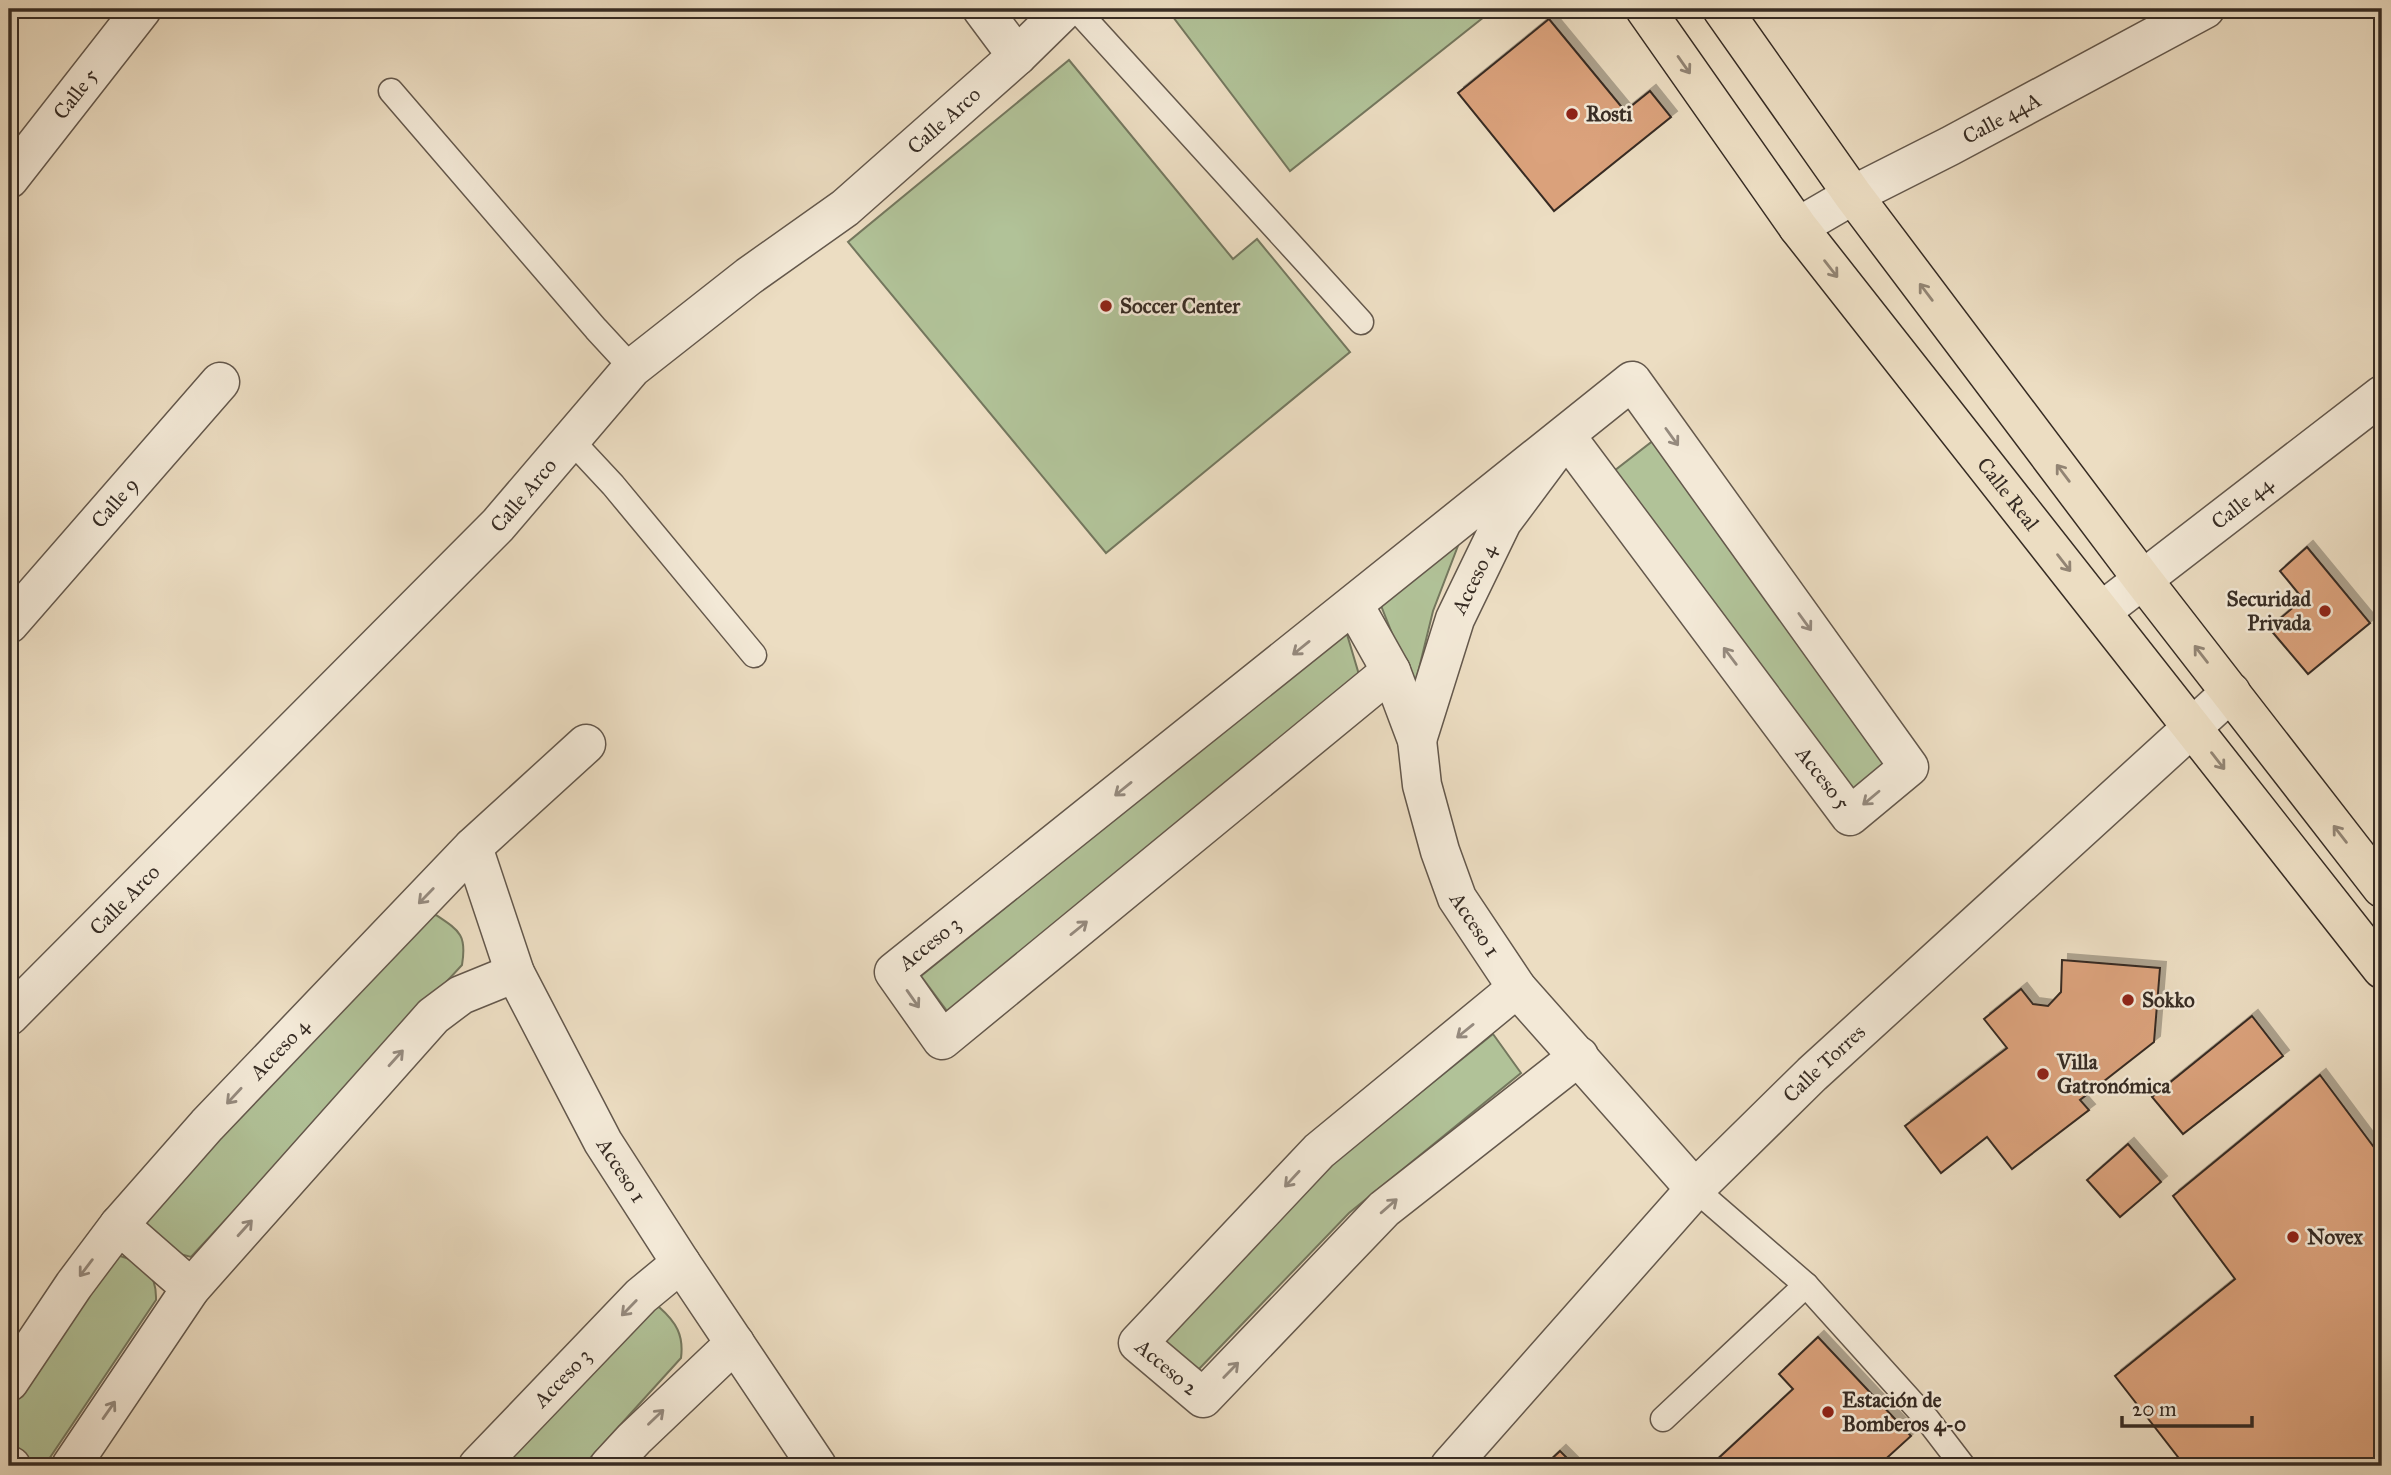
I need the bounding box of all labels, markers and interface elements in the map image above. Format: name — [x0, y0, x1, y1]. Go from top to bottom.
one-way arrow — [1677, 55, 1691, 74]
street label: Calle 5 — [48, 63, 104, 125]
street label: Calle Arco — [902, 81, 986, 160]
street label: Calle 44A — [1958, 87, 2045, 150]
place label: Rosti — [1586, 101, 1632, 127]
marker: Rosti — [1564, 106, 1580, 122]
one-way arrow — [1823, 259, 1838, 278]
one-way arrow — [1918, 283, 1933, 301]
place label: Soccer Center — [1120, 293, 1241, 319]
marker: Soccer Center — [1098, 298, 1114, 314]
one-way arrow — [1665, 427, 1679, 446]
street label: Calle Real — [1971, 452, 2045, 536]
street label: Calle Arco — [484, 453, 562, 538]
one-way arrow — [2055, 465, 2070, 483]
street label: Calle 44 — [2206, 470, 2279, 535]
street label: Calle 9 — [86, 472, 144, 533]
street label: Acceso 4 — [1445, 538, 1503, 619]
one-way arrow — [2056, 553, 2071, 571]
place label: Securidad Privada — [2227, 586, 2312, 636]
marker: Securidad Privada — [2317, 603, 2333, 619]
one-way arrow — [1798, 612, 1812, 631]
one-way arrow — [1292, 640, 1311, 655]
one-way arrow — [2194, 645, 2209, 664]
one-way arrow — [1723, 647, 1738, 665]
street label: Acceso 5 — [1790, 740, 1856, 815]
one-way arrow — [2211, 752, 2226, 770]
one-way arrow — [1115, 782, 1133, 797]
one-way arrow — [1863, 790, 1881, 806]
one-way arrow — [2333, 825, 2348, 843]
street label: Calle Arco — [84, 859, 166, 941]
one-way arrow — [417, 887, 434, 904]
street label: Acceso 1 — [1443, 887, 1505, 962]
street label: Acceso 3 — [893, 911, 966, 977]
one-way arrow — [1069, 920, 1087, 935]
place label: Sokko — [2142, 987, 2195, 1013]
one-way arrow — [906, 989, 920, 1008]
marker: Sokko — [2120, 992, 2136, 1008]
street label: Acceso 4 — [244, 1012, 316, 1086]
street label: Calle Torres — [1778, 1019, 1871, 1108]
one-way arrow — [1456, 1023, 1474, 1039]
one-way arrow — [388, 1049, 404, 1067]
place label: Villa Gatronómica — [2056, 1049, 2171, 1099]
marker: Villa Gatronómica — [2035, 1066, 2051, 1082]
one-way arrow — [226, 1087, 243, 1104]
street label: Acceso 1 — [590, 1132, 652, 1207]
one-way arrow — [1284, 1170, 1301, 1187]
one-way arrow — [1380, 1198, 1398, 1214]
one-way arrow — [237, 1219, 253, 1237]
place label: Novex — [2307, 1224, 2364, 1250]
marker: Novex — [2285, 1229, 2301, 1245]
one-way arrow — [79, 1259, 94, 1277]
one-way arrow — [621, 1299, 637, 1317]
street label: Acceso 2 — [1129, 1333, 1204, 1402]
street label: Acceso 3 — [527, 1343, 597, 1414]
one-way arrow — [1222, 1361, 1239, 1378]
scale bar — [2122, 1384, 2251, 1428]
place label: Estación de Bomberos 4-0 — [1842, 1387, 1966, 1437]
text: 20 m — [2132, 1396, 2177, 1422]
one-way arrow — [102, 1401, 116, 1420]
marker: Estación de Bomberos 4-0 — [1820, 1404, 1836, 1420]
one-way arrow — [647, 1409, 664, 1426]

